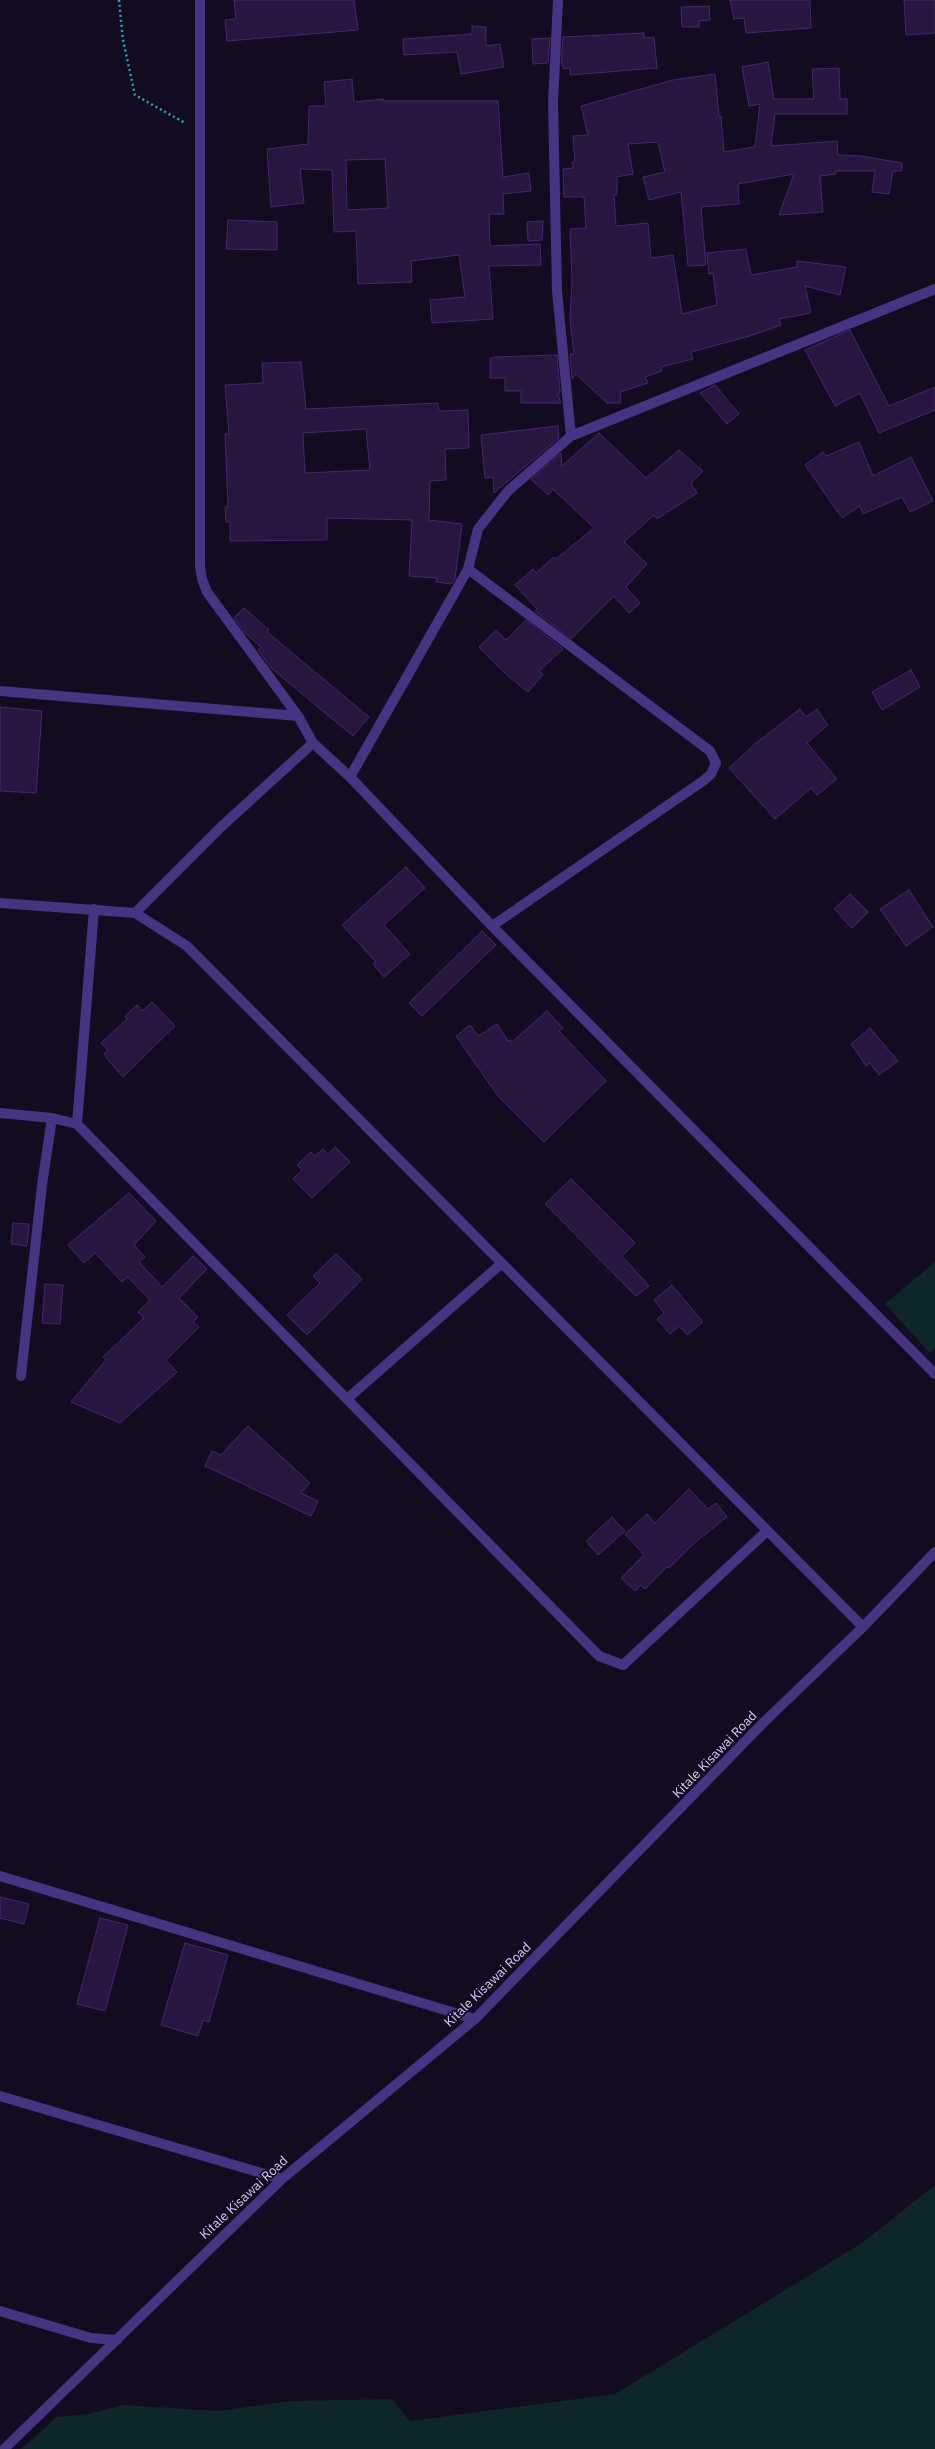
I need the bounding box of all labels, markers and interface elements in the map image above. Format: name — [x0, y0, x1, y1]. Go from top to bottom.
street label: Kitale Kisawai Road — [670, 1708, 760, 1802]
street label: Kitale Kisawai Road — [441, 1940, 535, 2030]
street label: Kitale Kisawai Road — [197, 2153, 291, 2243]

